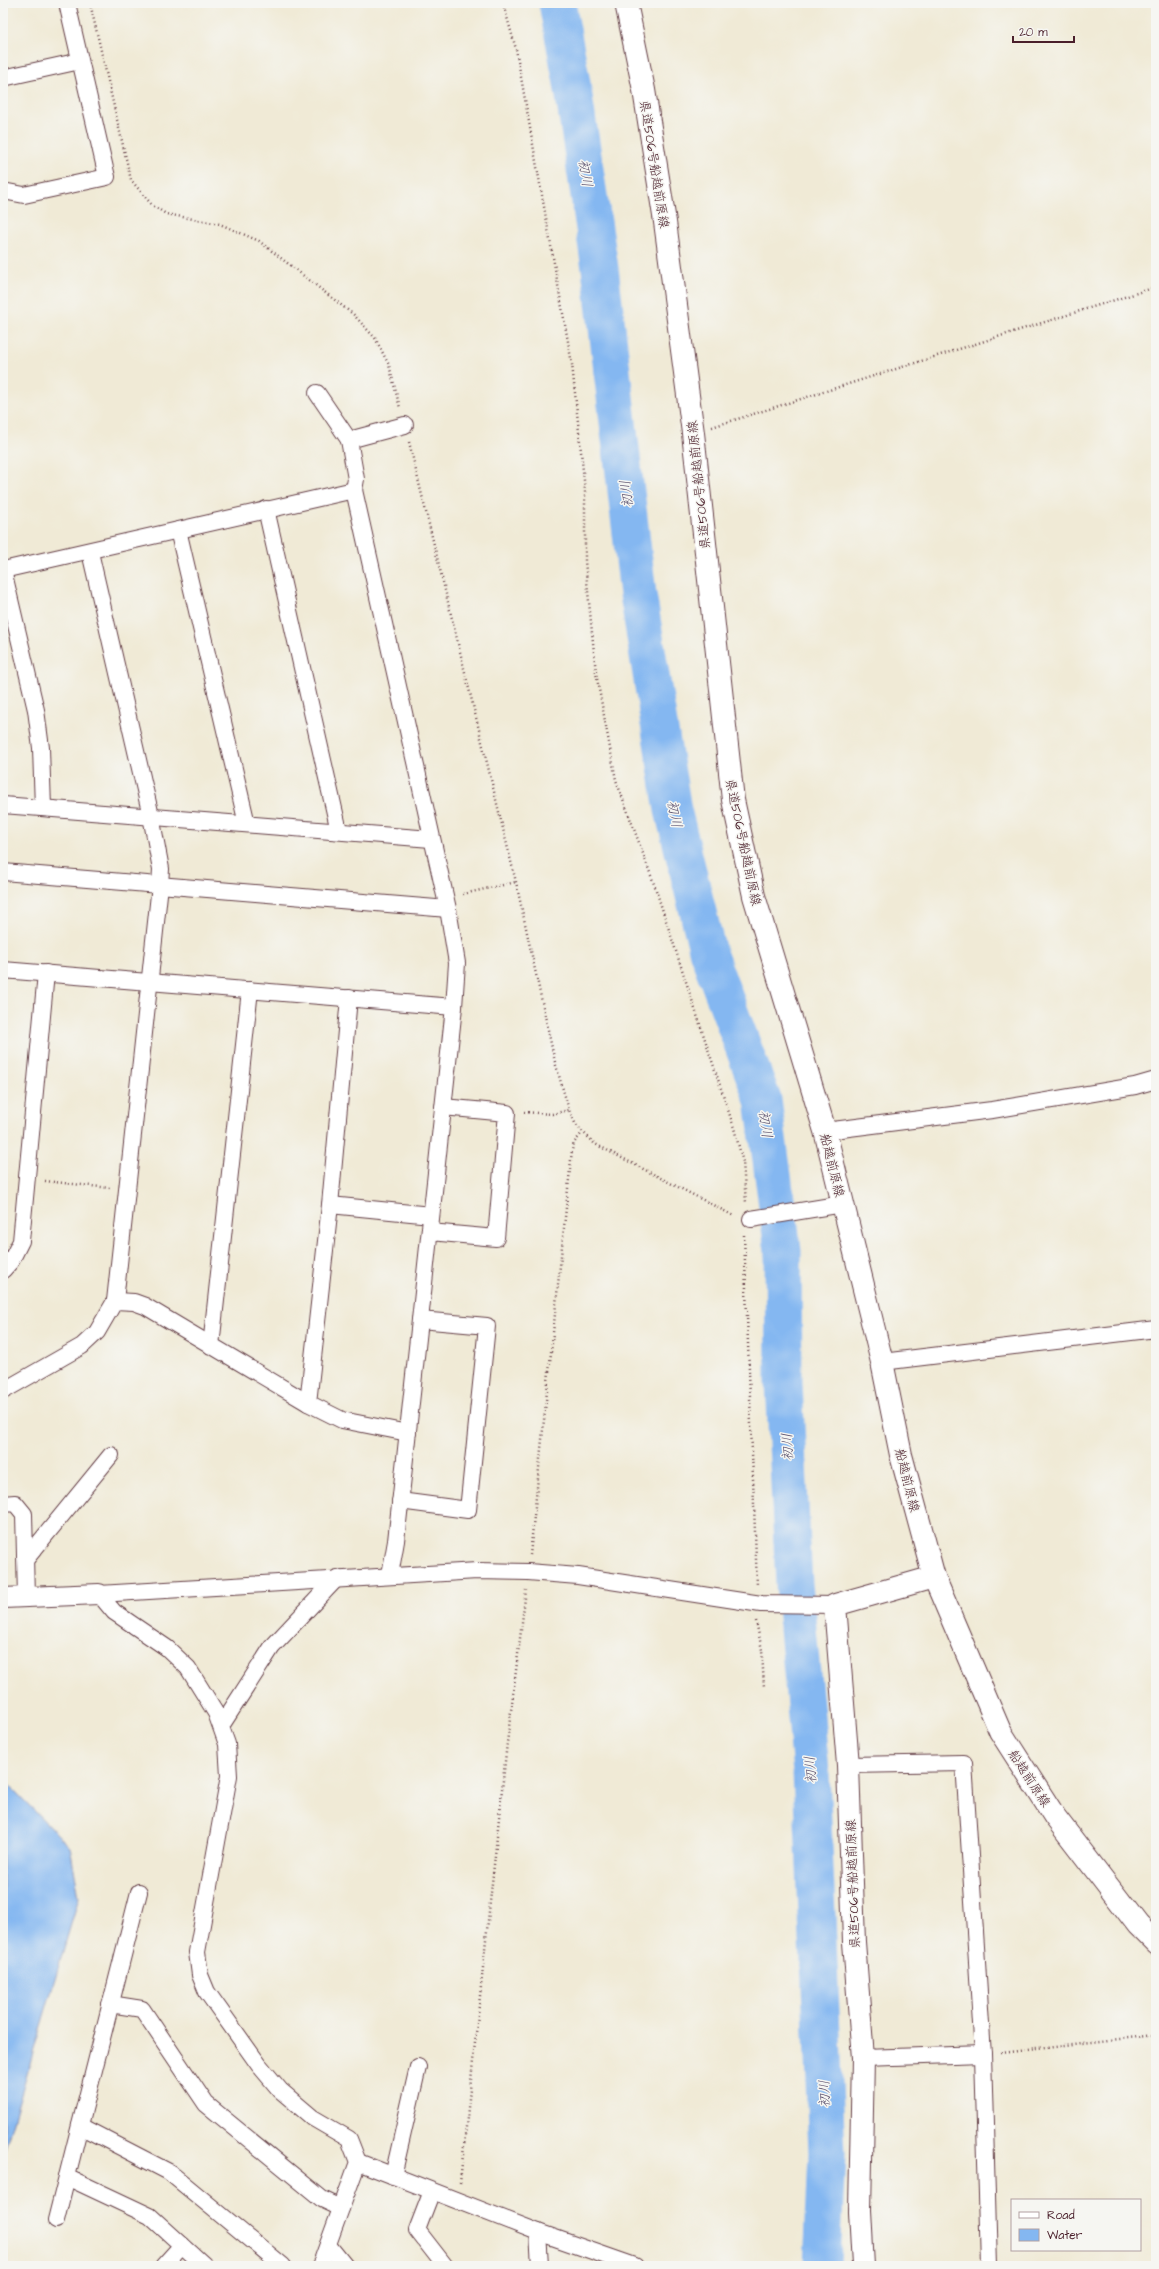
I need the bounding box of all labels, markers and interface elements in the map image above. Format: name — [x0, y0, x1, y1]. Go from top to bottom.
scale bar — [1013, 18, 1074, 44]
text: 20 m — [1019, 24, 1048, 41]
street label: 県道506号船越前原線 — [635, 99, 673, 231]
water label: 初川 — [573, 158, 597, 189]
street label: 県道506号船越前原線 — [683, 419, 715, 550]
water label: 初川 — [615, 479, 639, 509]
street label: 県道506号船越前原線 — [721, 777, 766, 908]
water label: 初川 — [661, 798, 687, 830]
water label: 初川 — [753, 1109, 777, 1139]
street label: 船越前原線 — [815, 1132, 849, 1200]
water label: 初川 — [777, 1432, 799, 1461]
street label: 船越前原線 — [890, 1447, 924, 1515]
street label: 船越前原線 — [1004, 1746, 1055, 1812]
water label: 初川 — [800, 1755, 822, 1785]
street label: 県道506号船越前原線 — [842, 1818, 864, 1949]
water label: 初川 — [815, 2080, 835, 2108]
legend — [1011, 2199, 1141, 2251]
text: Road — [1047, 2207, 1075, 2224]
text: Water — [1047, 2227, 1083, 2244]

